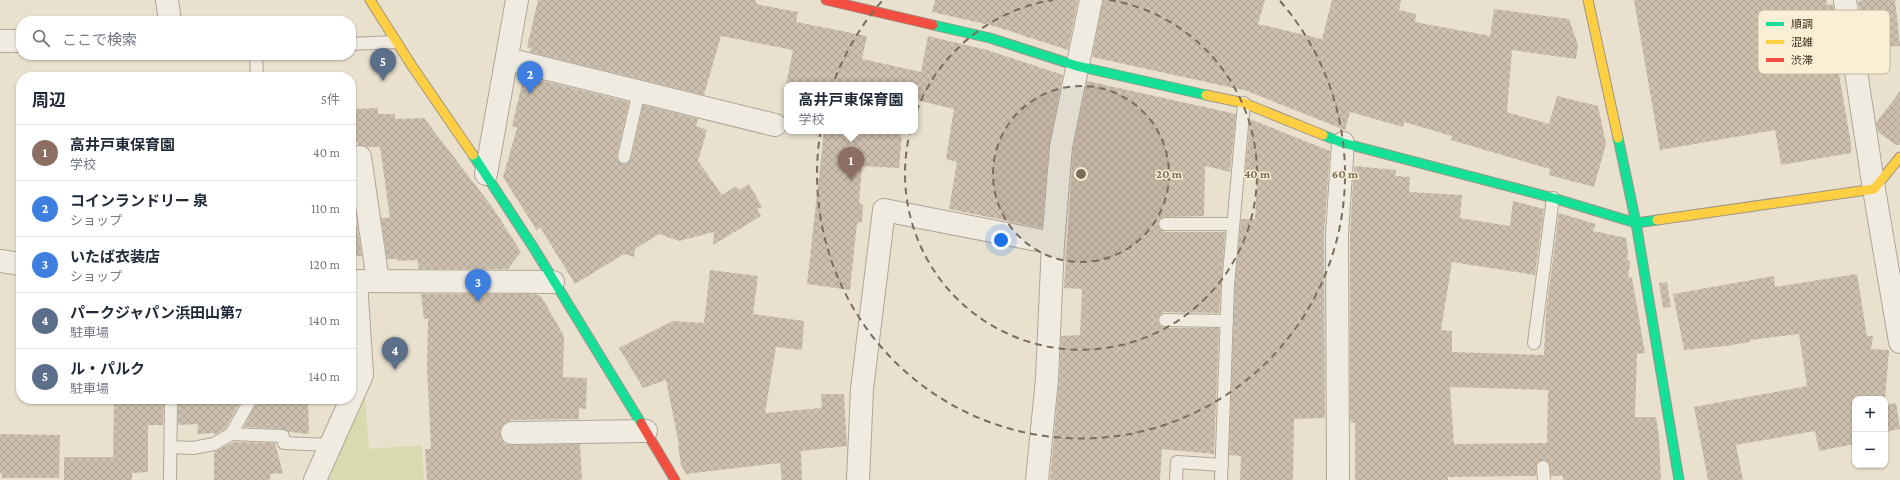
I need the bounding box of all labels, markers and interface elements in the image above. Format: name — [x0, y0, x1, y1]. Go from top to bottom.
legend — [1758, 10, 1890, 74]
search box — [16, 16, 356, 60]
text: 順調 — [1791, 18, 1813, 30]
icon: search — [30, 27, 52, 49]
text: ここで検索 — [62, 32, 137, 48]
text: 混雑 — [1791, 36, 1813, 48]
pin: 5 — [370, 48, 396, 81]
text: 渋滞 — [1791, 54, 1813, 66]
pin: 2 — [517, 61, 543, 94]
popup — [784, 82, 918, 134]
text: 周辺 — [32, 91, 66, 110]
text: 5件 — [321, 92, 340, 107]
text: 高井戸東保育園 — [798, 92, 904, 108]
text: 学校 — [798, 112, 825, 127]
text: 高井戸東保育園 — [70, 137, 175, 153]
text: 1 — [43, 145, 47, 160]
text: 40 m — [313, 145, 340, 160]
pin: 1 — [838, 147, 864, 180]
text: 学校 — [70, 157, 96, 172]
centre of rings — [1074, 167, 1088, 181]
text: 20 m — [1156, 167, 1183, 181]
text: 40 m — [1244, 167, 1271, 181]
text: 60 m — [1332, 167, 1359, 181]
text: コインランドリー 泉 — [70, 193, 208, 209]
text: 2 — [42, 201, 48, 216]
text: 110 m — [311, 201, 340, 216]
text: ショップ — [70, 213, 122, 228]
your location — [991, 230, 1011, 250]
text: いたば衣装店 — [70, 249, 160, 265]
text: 3 — [42, 257, 48, 272]
text: 120 m — [309, 257, 340, 272]
text: ショップ — [70, 269, 122, 284]
pin: 3 — [465, 269, 491, 302]
text: パークジャパン浜田山第7 — [70, 305, 242, 321]
text: 4 — [41, 313, 49, 328]
text: 140 m — [309, 313, 340, 328]
text: 駐車場 — [70, 325, 109, 340]
pin: 4 — [382, 337, 408, 370]
text: ル・パルク — [70, 361, 145, 377]
text: 5 — [42, 369, 48, 384]
text: 140 m — [309, 369, 340, 384]
text: 駐車場 — [70, 381, 109, 396]
map controls — [1852, 396, 1888, 468]
button: + — [1852, 396, 1888, 432]
button: − — [1852, 432, 1888, 468]

